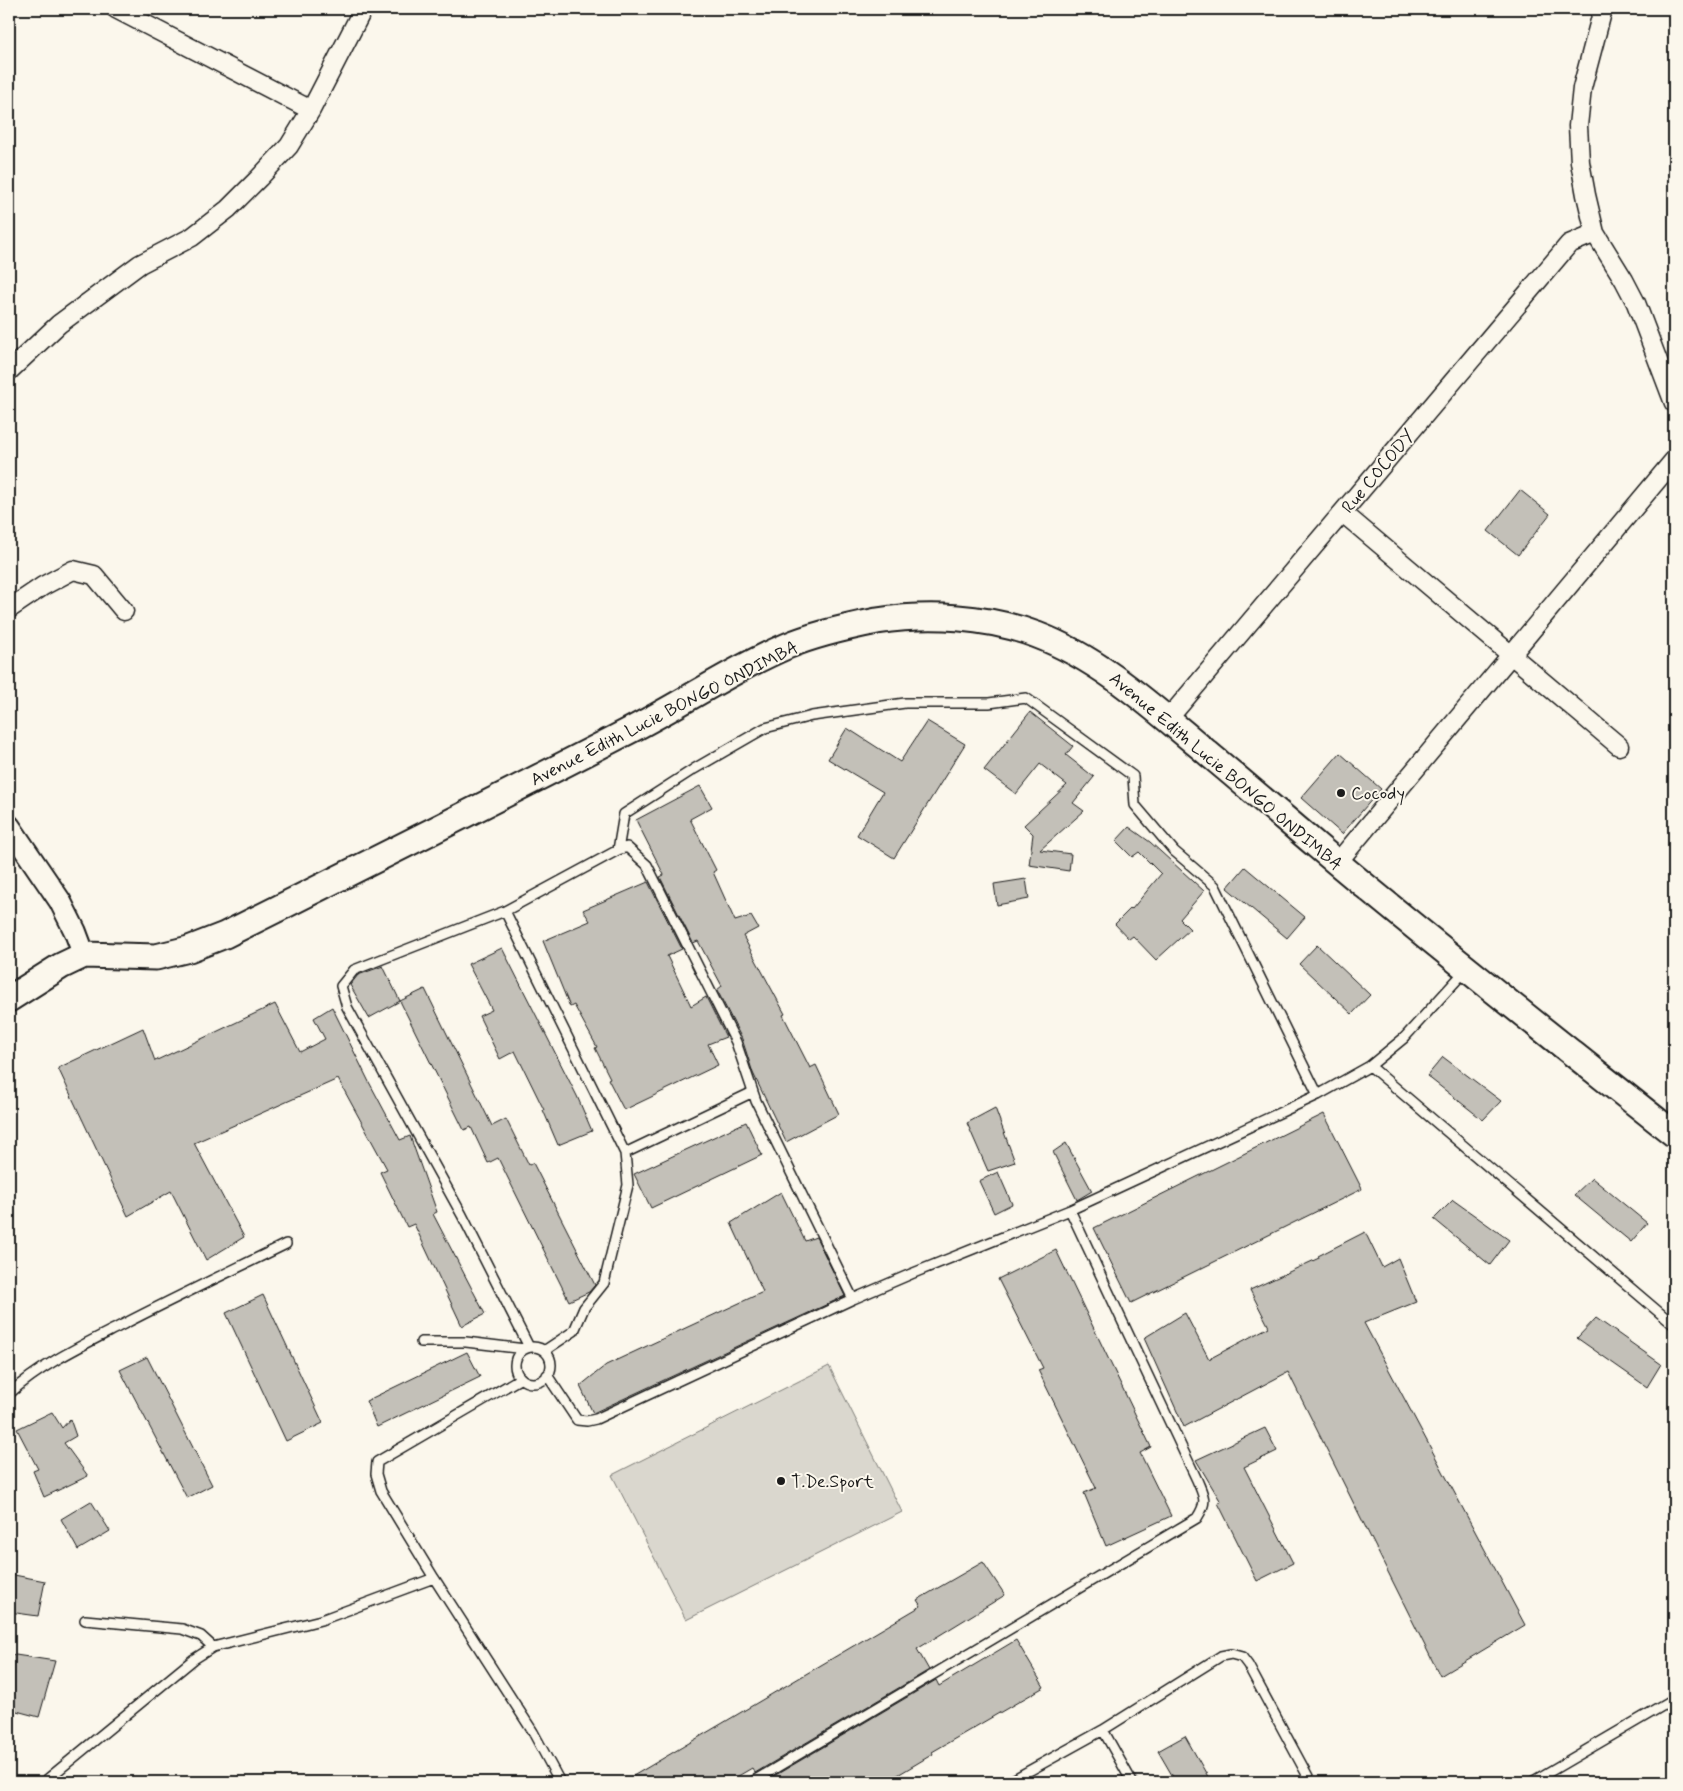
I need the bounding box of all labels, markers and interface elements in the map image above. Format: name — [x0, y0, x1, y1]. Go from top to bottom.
street label: Rue COCODY — [1337, 424, 1421, 519]
street label: Avenue Edith Lucie BONGO ONDIMBA — [526, 636, 802, 792]
street label: Avenue Edith Lucie BONGO ONDIMBA — [1104, 667, 1347, 877]
place label: Cocody — [1351, 782, 1405, 806]
marker: Cocody — [1335, 787, 1347, 799]
place label: T.De.Sport — [791, 1470, 874, 1494]
marker: T.De.Sport — [775, 1475, 787, 1487]

